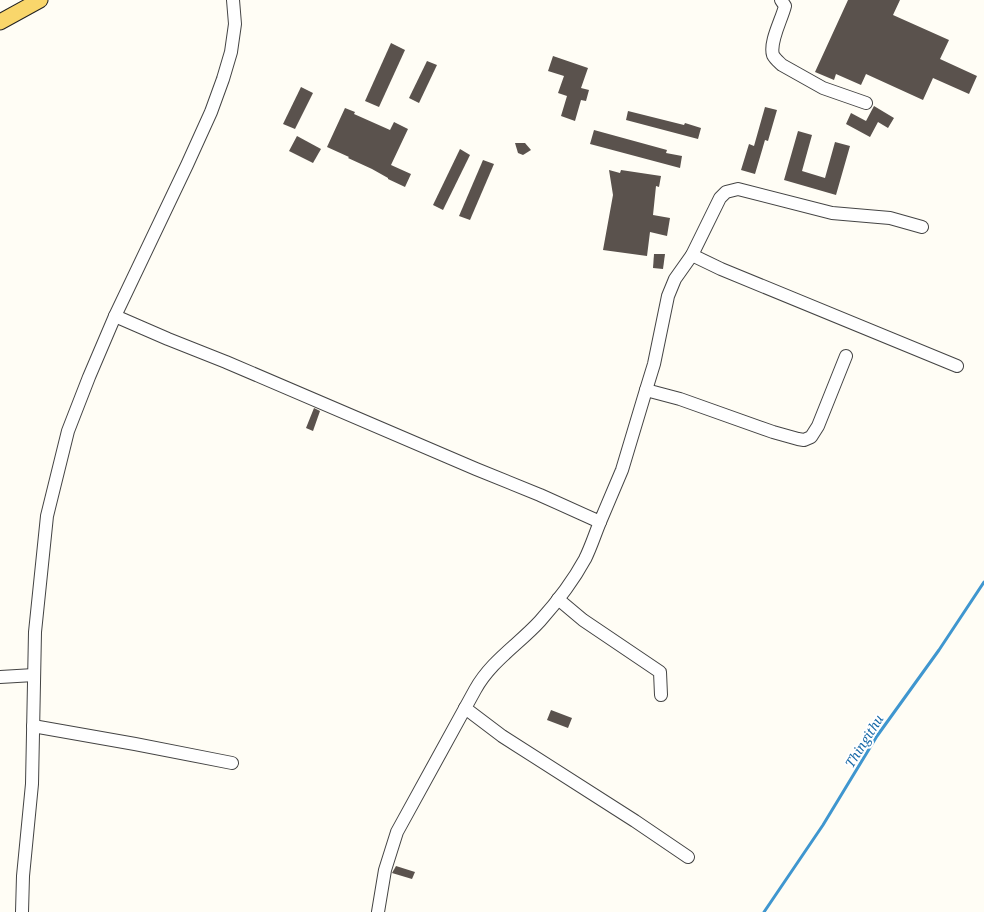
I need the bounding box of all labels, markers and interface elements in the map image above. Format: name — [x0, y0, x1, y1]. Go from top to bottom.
water label: Thingithu — [841, 711, 887, 771]

